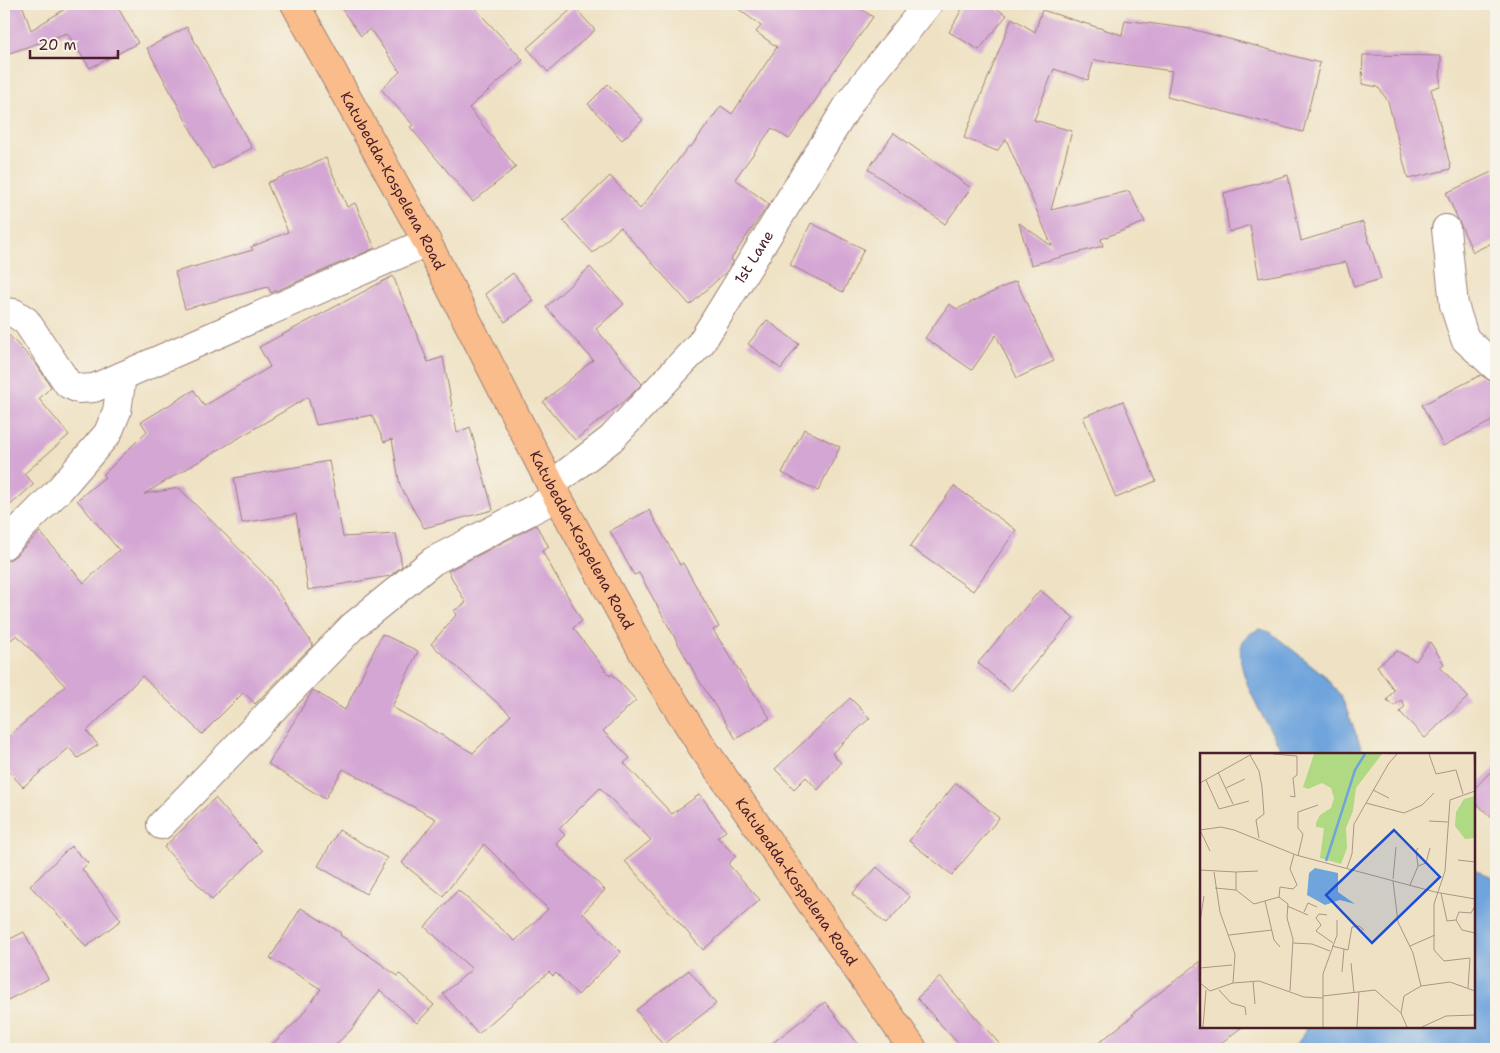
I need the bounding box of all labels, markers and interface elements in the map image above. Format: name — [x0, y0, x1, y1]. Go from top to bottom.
scale bar — [30, 28, 118, 60]
text: 20 m — [38, 35, 77, 55]
street label: Katubedda-Kospelena Road — [336, 88, 450, 274]
street label: 1st Lane — [730, 227, 778, 288]
street label: Katubedda-Kospelena Road — [525, 447, 639, 633]
inset map — [1200, 753, 1475, 1028]
street label: Katubedda-Kospelena Road — [731, 794, 862, 970]

